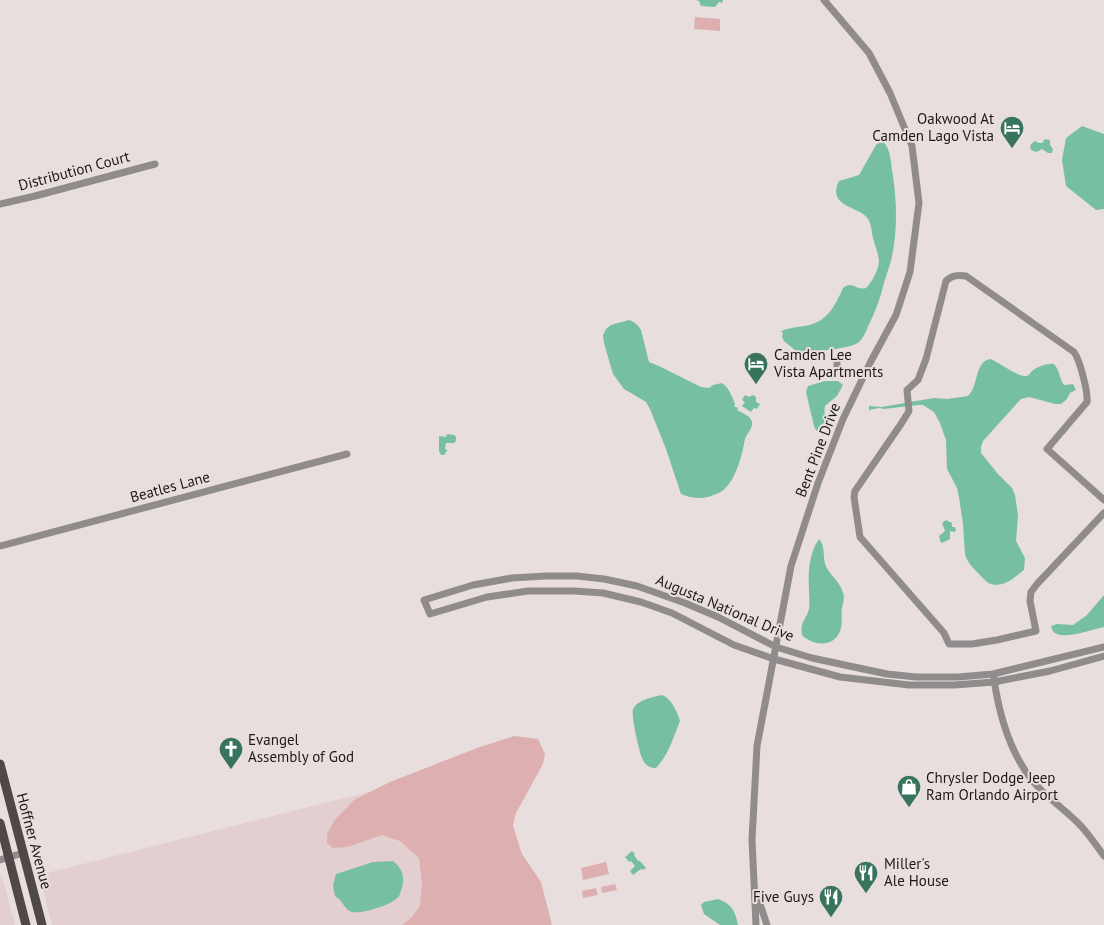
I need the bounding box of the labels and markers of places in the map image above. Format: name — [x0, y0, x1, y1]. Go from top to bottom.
place label: Oakwood At Camden Lago Vista — [872, 109, 994, 145]
hotel icon: Oakwood At Camden Lago Vista — [999, 115, 1025, 149]
place label: Camden Lee Vista Apartments — [773, 345, 883, 381]
hotel icon: Camden Lee Vista Apartments — [743, 351, 769, 385]
place label: Evangel Assembly of God — [248, 730, 354, 766]
church icon: Evangel Assembly of God — [218, 736, 244, 770]
place label: Chrysler Dodge Jeep Ram Orlando Airport — [926, 768, 1058, 804]
shop icon: Chrysler Dodge Jeep Ram Orlando Airport — [896, 774, 922, 808]
place label: Miller's Ale House — [884, 854, 949, 890]
restaurant icon: Miller's Ale House — [853, 860, 879, 894]
restaurant icon: Five Guys — [818, 884, 844, 918]
place label: Five Guys — [753, 887, 814, 906]

